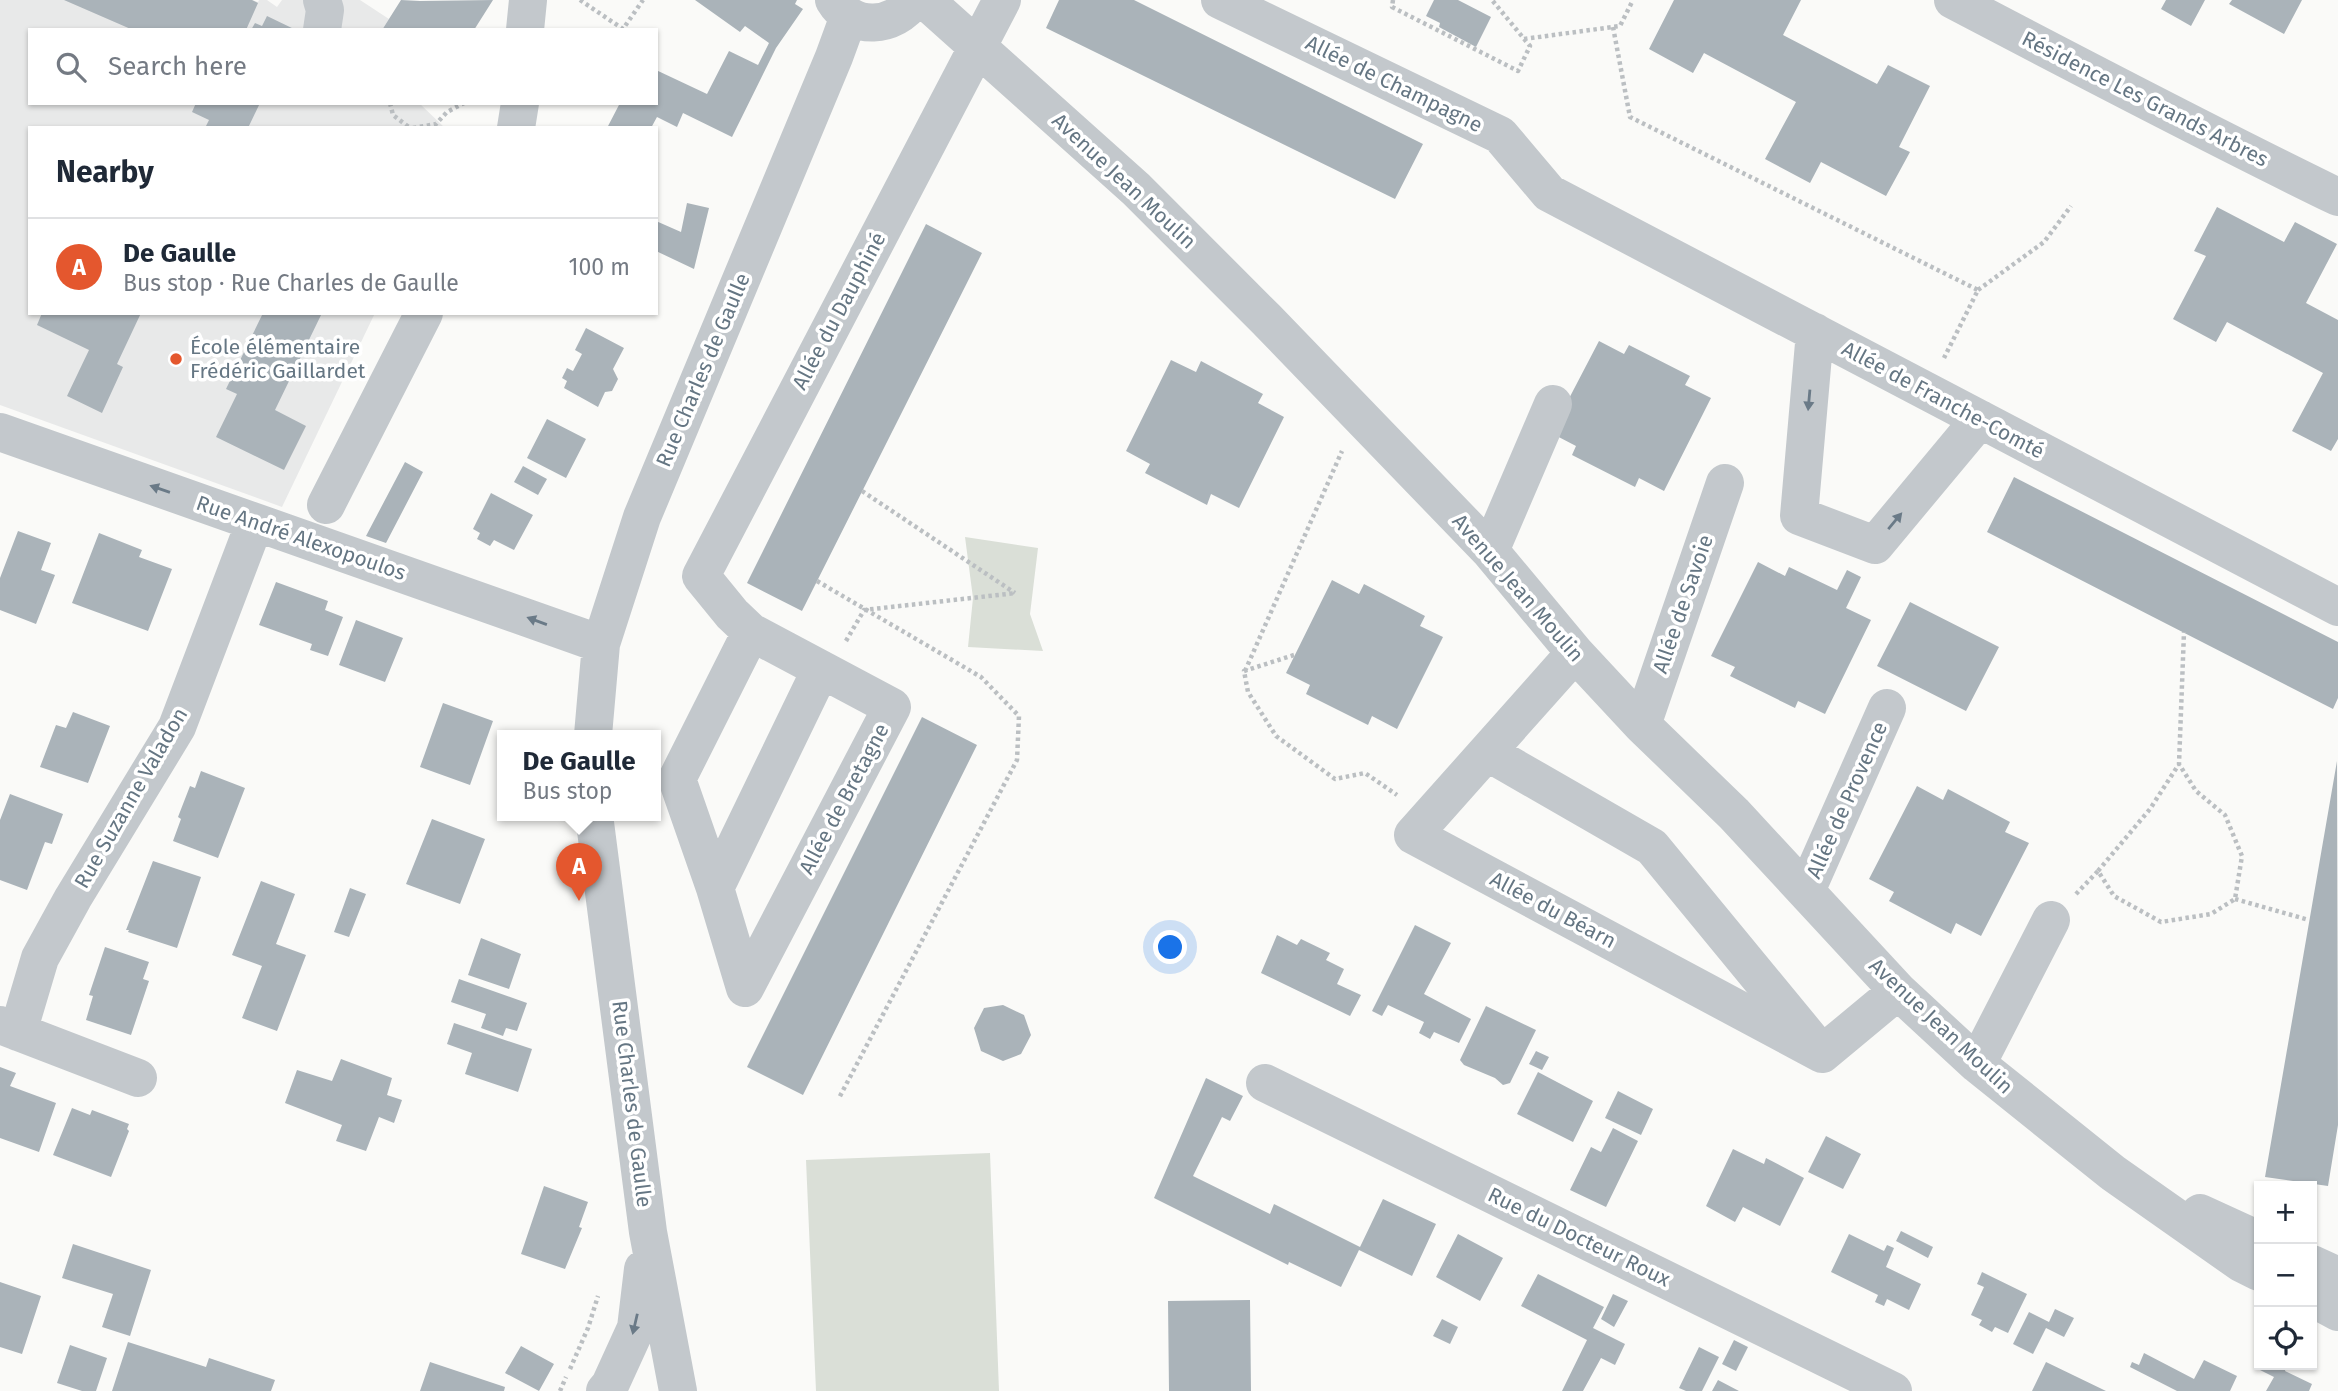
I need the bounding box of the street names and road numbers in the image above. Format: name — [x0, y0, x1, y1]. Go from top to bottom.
street label: Résidence Les Grands Arbres — [2018, 25, 2273, 173]
street label: Allée de Champagne — [1301, 30, 1487, 138]
street label: Avenue Jean Moulin — [1047, 108, 1201, 254]
street label: Allée du Dauphiné — [787, 228, 891, 394]
street label: Rue Charles de Gaulle — [650, 269, 756, 471]
street label: Allée de Franche-Comté — [1837, 336, 2049, 464]
street label: Rue André Alexopoulos — [193, 490, 409, 586]
street label: Avenue Jean Moulin — [1447, 509, 1589, 667]
street label: Allée de Savoie — [1647, 531, 1719, 677]
street label: Rue Suzanne Valadon — [69, 703, 193, 893]
street label: Allée de Provence — [1801, 718, 1893, 882]
street label: Allée de Bretagne — [793, 719, 895, 879]
street label: Allée du Béarn — [1486, 866, 1620, 954]
street label: Avenue Jean Moulin — [1864, 953, 2018, 1099]
street label: Rue Charles de Gaulle — [606, 999, 658, 1209]
street label: Rue du Docteur Roux — [1484, 1182, 1675, 1293]

